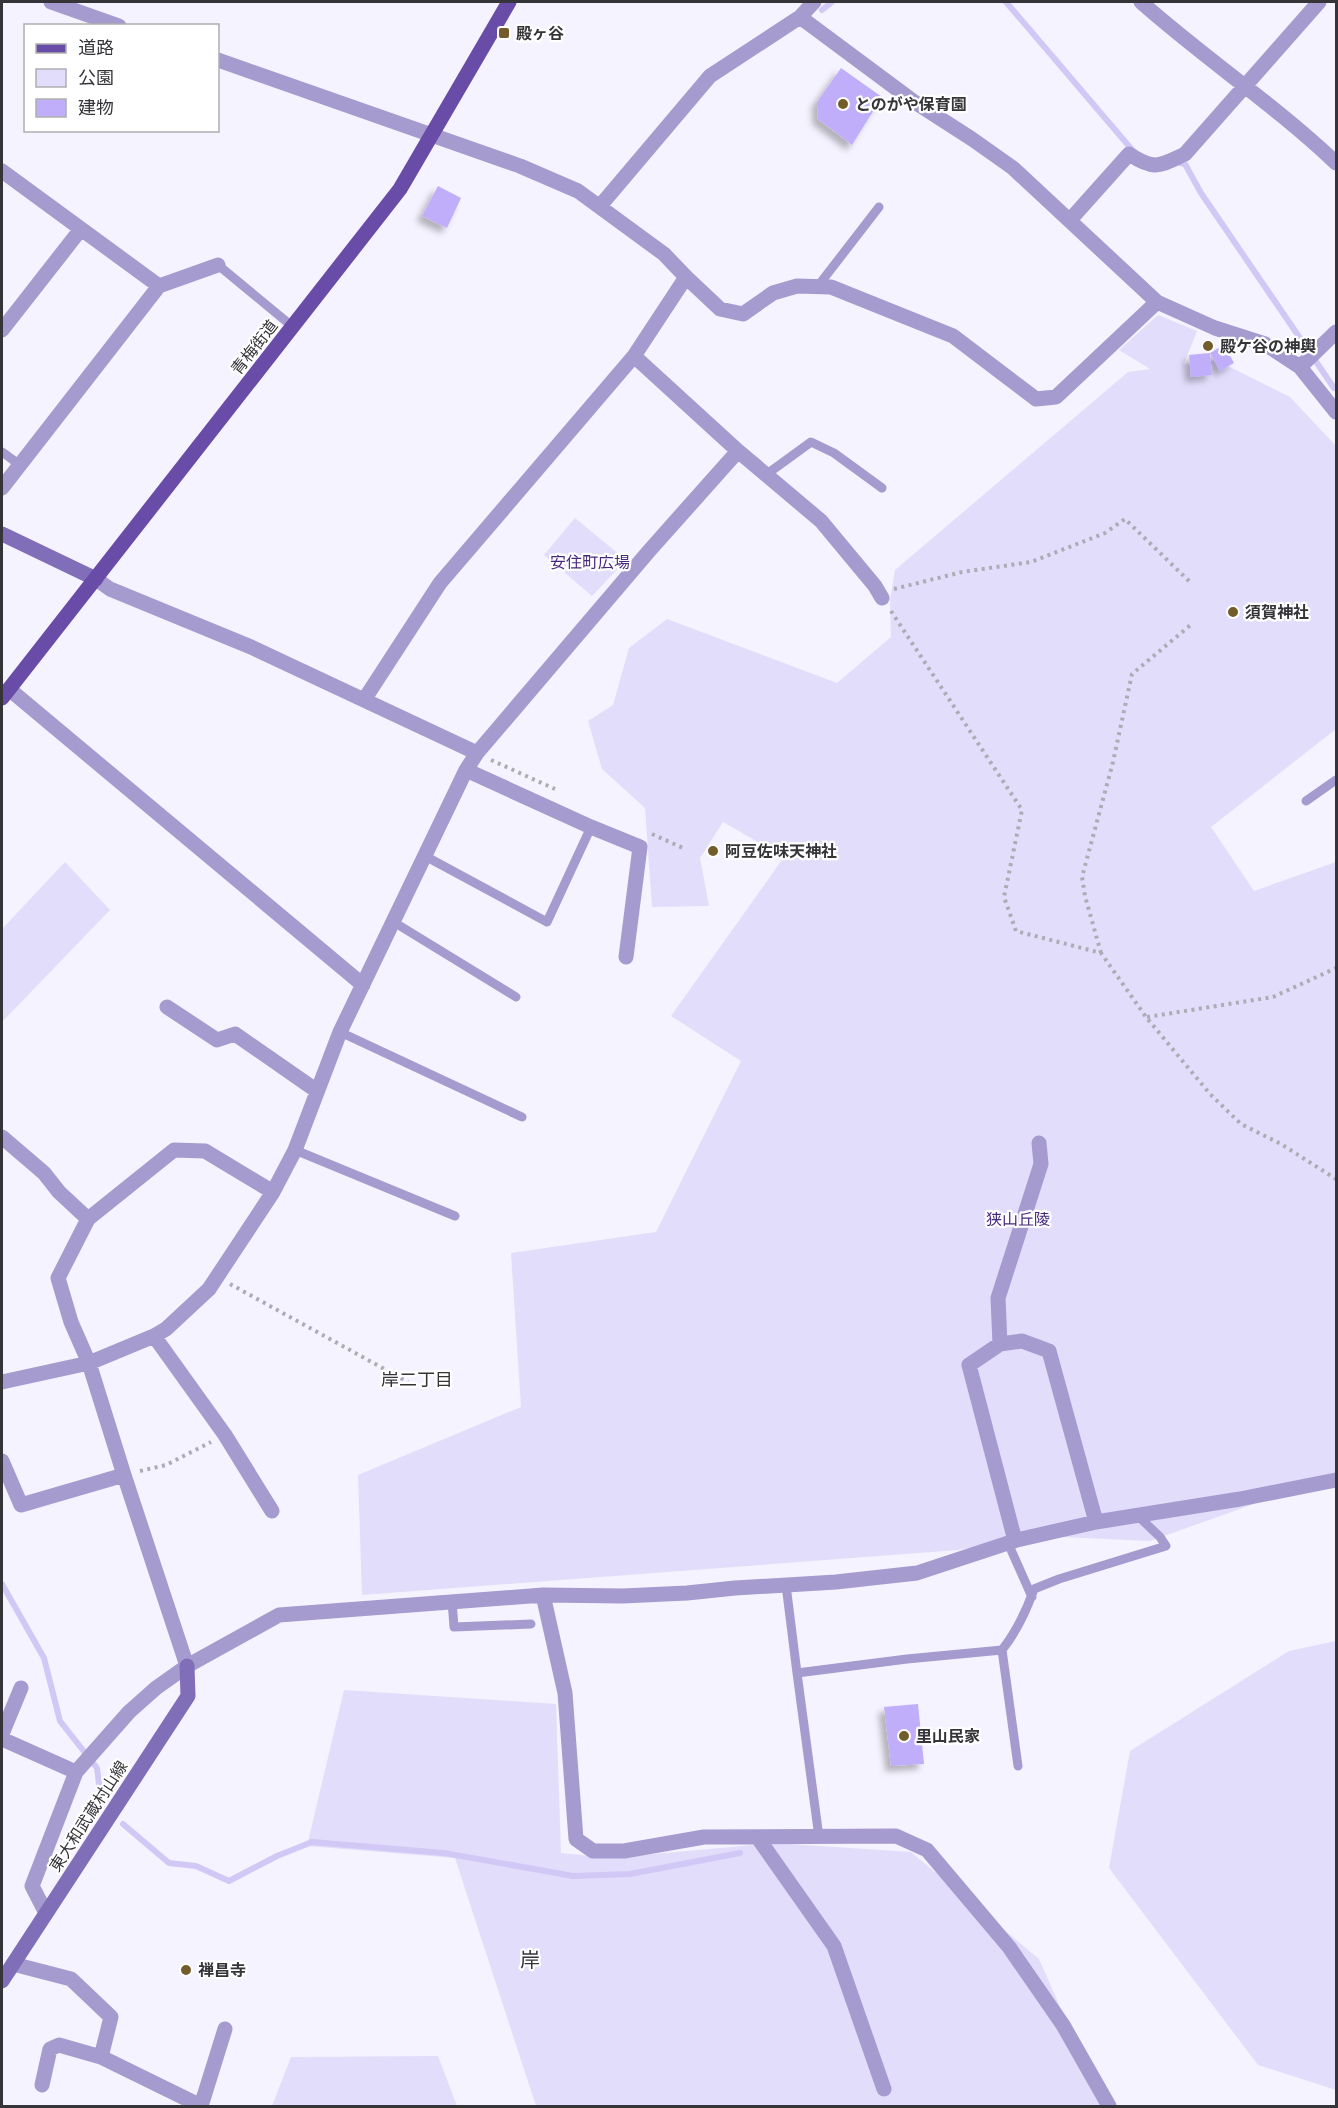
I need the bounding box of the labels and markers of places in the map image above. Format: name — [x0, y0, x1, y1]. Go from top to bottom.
place label: 殿ヶ谷 — [516, 23, 564, 43]
marker: 殿ヶ谷 — [497, 26, 511, 40]
place label: とのがや保育園 — [855, 94, 967, 114]
marker: とのがや保育園 — [836, 97, 850, 111]
place label: 殿ケ谷の神輿 — [1220, 336, 1316, 356]
marker: 殿ケ谷の神輿 — [1201, 339, 1215, 353]
place label: 須賀神社 — [1245, 602, 1309, 622]
marker: 須賀神社 — [1226, 605, 1240, 619]
place label: 阿豆佐味天神社 — [725, 841, 837, 861]
marker: 阿豆佐味天神社 — [706, 844, 720, 858]
place label: 里山民家 — [916, 1726, 980, 1746]
marker: 里山民家 — [897, 1729, 911, 1743]
place label: 禅昌寺 — [198, 1960, 246, 1980]
marker: 禅昌寺 — [179, 1963, 193, 1977]

